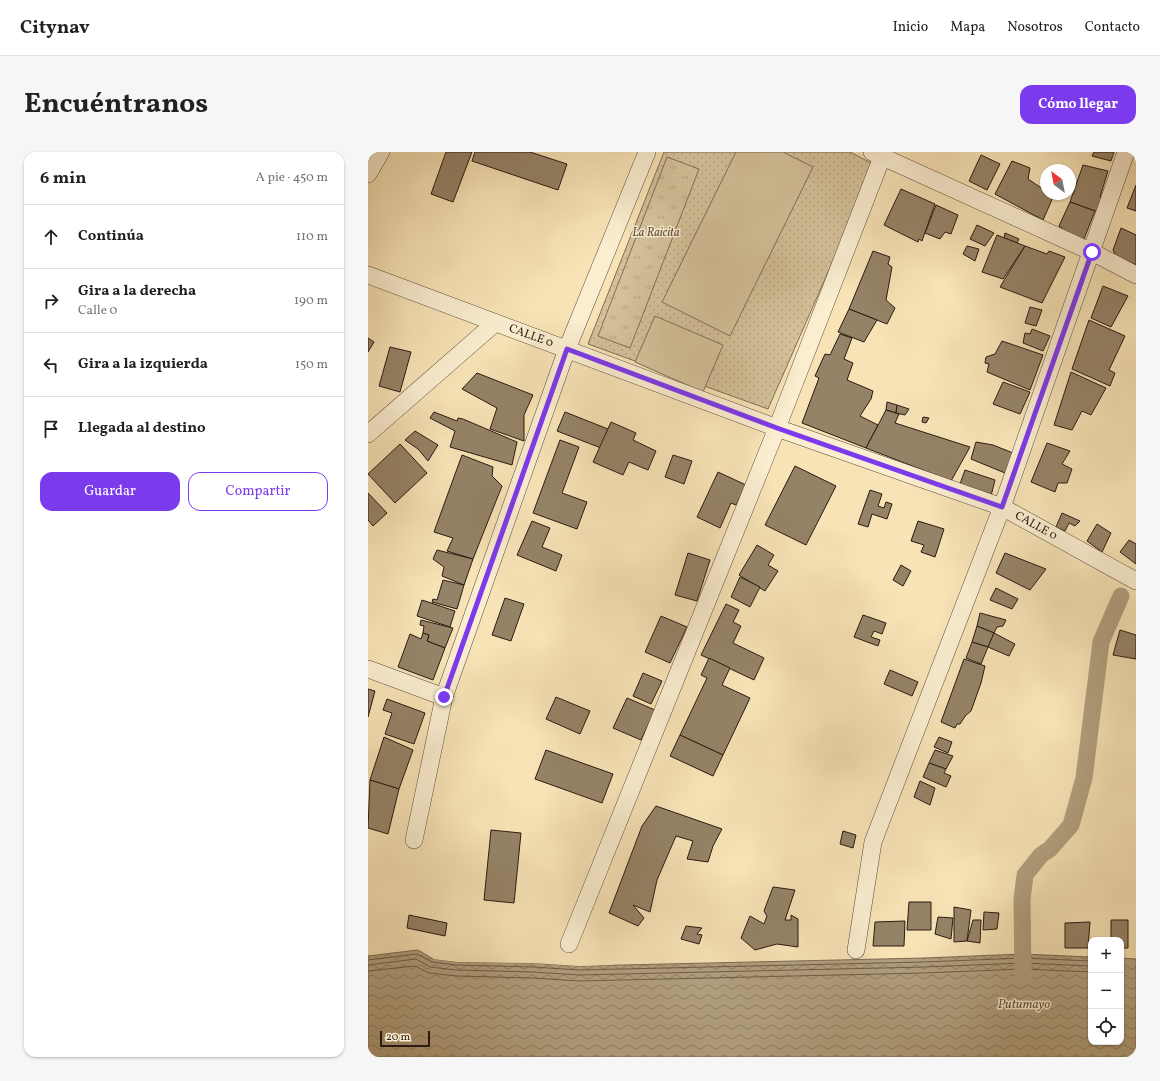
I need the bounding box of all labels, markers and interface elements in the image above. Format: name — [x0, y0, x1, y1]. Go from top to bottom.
text: Citynav — [20, 15, 90, 41]
text: Inicio — [893, 18, 928, 37]
text: Mapa — [950, 18, 985, 37]
text: Nosotros — [1007, 18, 1063, 37]
text: Contacto — [1085, 18, 1140, 37]
text: Encuéntranos — [24, 85, 208, 124]
button: Cómo llegar — [1020, 85, 1136, 124]
north arrow — [1040, 164, 1076, 200]
text: 6 min — [40, 167, 86, 190]
text: A pie · 450 m — [256, 169, 328, 187]
park label: La Raicita — [632, 225, 680, 241]
icon: ahead — [40, 226, 62, 248]
text: Continúa — [78, 226, 144, 247]
text: 110 m — [296, 228, 328, 246]
route start — [1083, 243, 1101, 261]
text: Gira a la derecha — [78, 281, 196, 302]
icon: right — [40, 290, 62, 312]
text: 190 m — [294, 292, 328, 310]
text: Calle 0 — [78, 302, 117, 320]
street label: CALLE 0 — [507, 321, 555, 351]
icon: left — [40, 354, 62, 376]
text: Gira a la izquierda — [78, 354, 208, 375]
text: 150 m — [295, 356, 328, 374]
icon: arrive — [40, 418, 62, 440]
text: Llegada al destino — [78, 418, 206, 439]
button: Guardar — [40, 472, 180, 511]
button: Compartir — [188, 472, 328, 511]
street label: CALLE 0 — [1012, 508, 1060, 544]
route end — [435, 688, 453, 706]
map controls — [1088, 937, 1124, 1045]
button: + — [1088, 937, 1124, 973]
button: − — [1088, 973, 1124, 1009]
water label: Putumayo — [998, 996, 1050, 1014]
button: locate — [1088, 1009, 1124, 1045]
scale bar — [380, 1029, 430, 1048]
text: 20 m — [386, 1030, 410, 1045]

